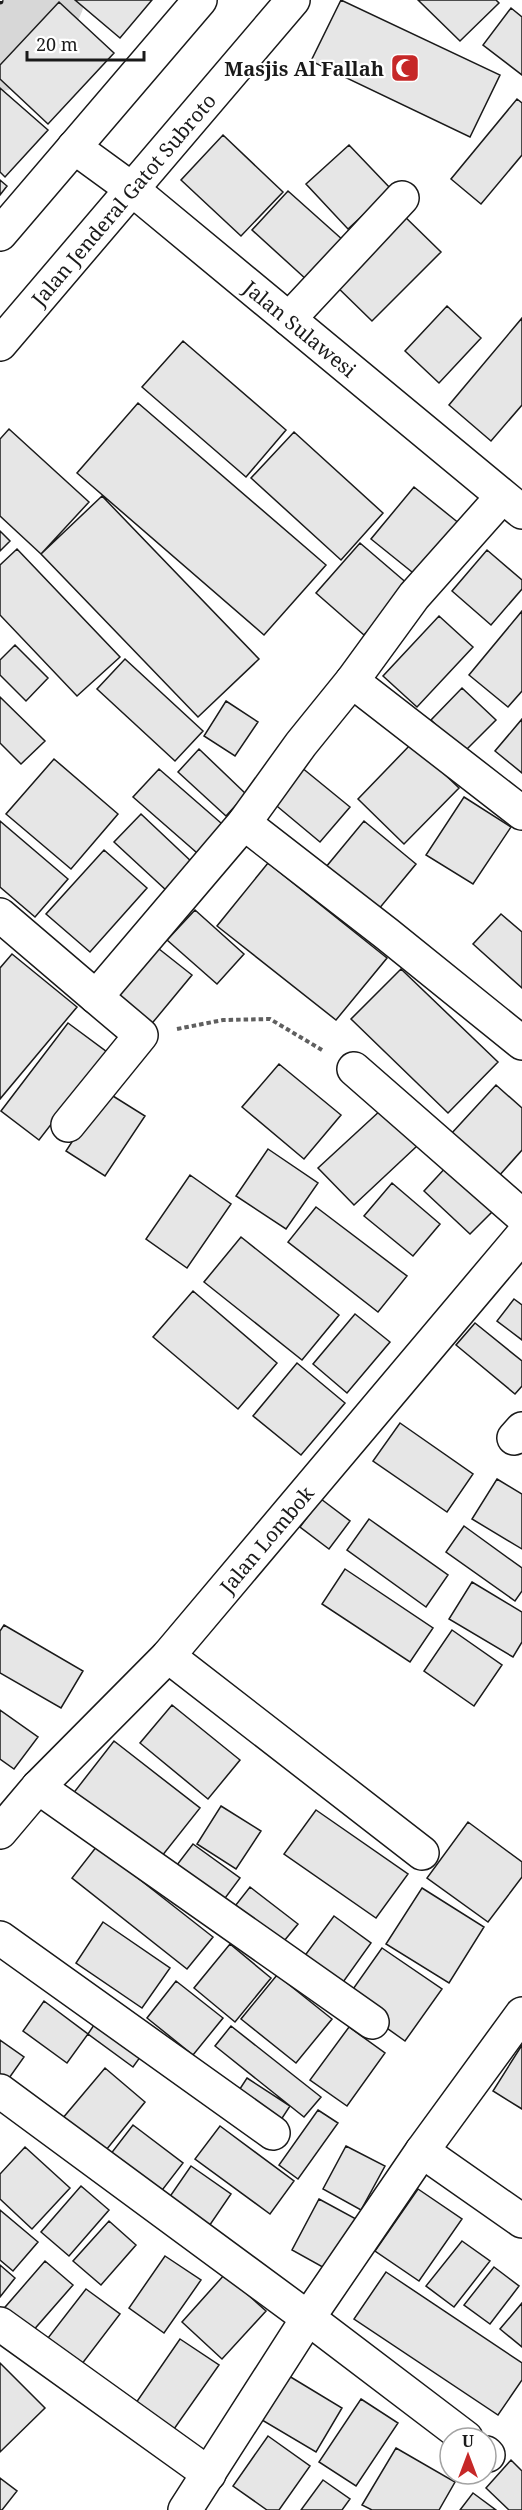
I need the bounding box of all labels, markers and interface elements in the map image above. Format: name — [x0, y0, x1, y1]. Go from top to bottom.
scale bar — [27, 24, 144, 62]
text: 20 m — [36, 32, 78, 56]
mosque icon: Masjis Al Fallah — [389, 52, 421, 84]
place label: Masjis Al Fallah — [224, 55, 384, 82]
street label: Jalan Jenderal Gatot Subroto — [24, 87, 221, 312]
street label: Jalan Sulawesi — [237, 273, 363, 383]
street label: Jalan Lombok — [213, 1480, 320, 1599]
north arrow — [438, 2426, 498, 2486]
text: U — [462, 2430, 474, 2452]

